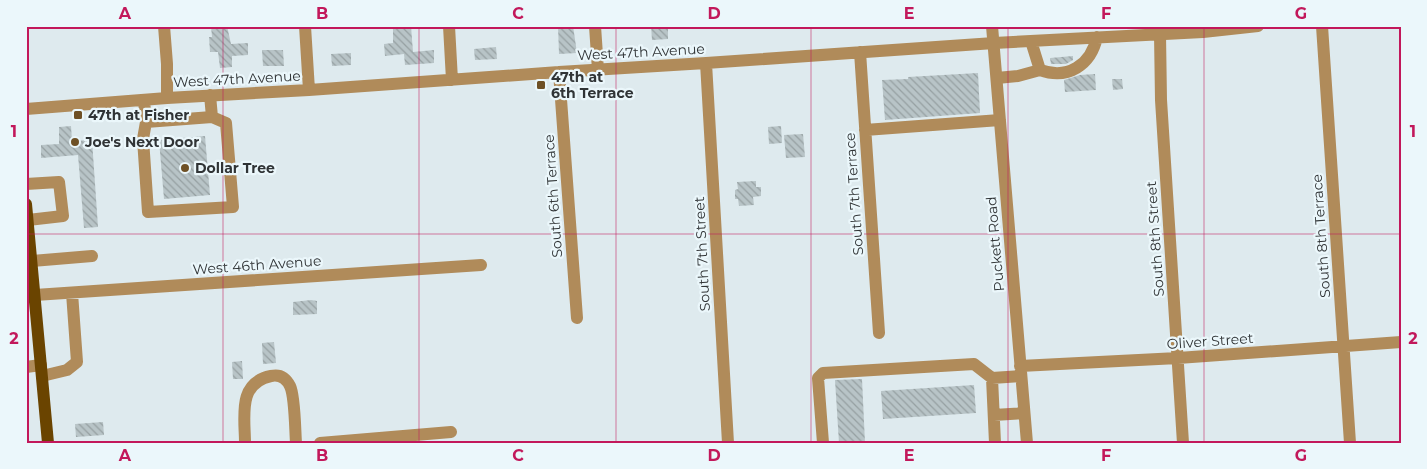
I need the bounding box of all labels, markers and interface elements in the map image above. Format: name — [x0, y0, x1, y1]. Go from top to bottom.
text: A — [118, 4, 132, 23]
text: B — [316, 4, 328, 23]
text: C — [512, 4, 524, 23]
text: D — [707, 4, 721, 23]
text: E — [904, 4, 914, 23]
text: F — [1101, 4, 1111, 23]
text: G — [1295, 4, 1307, 23]
street label: West 47th Avenue — [577, 40, 705, 64]
street label: West 47th Avenue — [173, 67, 301, 91]
place label: 47th at 6th Terrace — [551, 68, 634, 102]
marker: 47th at 6th Terrace — [535, 79, 547, 91]
place label: 47th at Fisher — [88, 106, 189, 124]
marker: 47th at Fisher — [72, 109, 84, 121]
text: 1 — [11, 122, 17, 141]
text: 1 — [1410, 122, 1416, 141]
street label: South 7th Terrace — [841, 132, 867, 256]
place label: Joe's Next Door — [84, 133, 199, 151]
street label: South 6th Terrace — [540, 134, 566, 258]
marker: Joe's Next Door — [69, 136, 81, 148]
place label: Dollar Tree — [195, 159, 275, 177]
marker: Dollar Tree — [179, 162, 191, 174]
street label: South 8th Terrace — [1308, 173, 1334, 299]
street label: South 8th Street — [1142, 180, 1168, 297]
street label: South 7th Street — [690, 196, 714, 312]
street label: Puckett Road — [982, 196, 1008, 292]
street label: West 46th Avenue — [192, 252, 322, 278]
text: 2 — [9, 329, 19, 348]
street label: Oliver Street — [1166, 329, 1254, 353]
text: 2 — [1408, 329, 1418, 348]
text: A — [118, 446, 132, 465]
text: B — [316, 446, 328, 465]
text: C — [512, 446, 524, 465]
text: D — [707, 446, 721, 465]
text: E — [904, 446, 914, 465]
text: F — [1101, 446, 1111, 465]
text: G — [1295, 446, 1307, 465]

